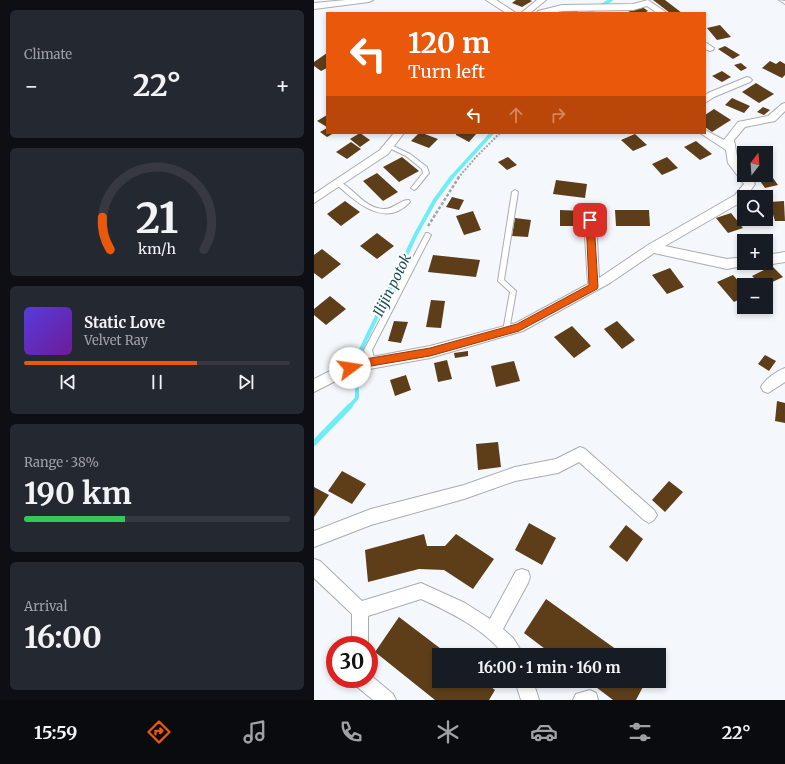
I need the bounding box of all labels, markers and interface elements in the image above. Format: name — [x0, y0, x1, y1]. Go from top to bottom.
text: 120 m — [408, 25, 490, 61]
icon: left — [342, 28, 394, 80]
text: Climate — [24, 46, 72, 63]
text: Turn left — [408, 60, 485, 83]
text: 22° — [133, 66, 181, 104]
text: − — [24, 72, 39, 100]
text: + — [275, 72, 290, 100]
icon: left — [463, 104, 485, 126]
icon: ahead — [505, 104, 527, 126]
icon: right — [547, 104, 569, 126]
north arrow — [737, 146, 773, 182]
map controls — [737, 146, 773, 314]
button: search — [737, 190, 773, 226]
text: 21 — [136, 192, 178, 244]
pin — [573, 203, 607, 237]
icon: arrive — [579, 209, 601, 231]
button: + — [737, 234, 773, 270]
text: km/h — [138, 240, 176, 258]
water label: Ilijin potok — [369, 250, 415, 320]
button: − — [737, 278, 773, 314]
text: Static Love — [84, 313, 165, 332]
text: Velvet Ray — [84, 332, 148, 349]
position arrow — [329, 347, 371, 389]
icon: previous — [57, 371, 79, 393]
icon: pause — [146, 371, 168, 393]
icon: next — [235, 371, 257, 393]
text: Range · 38% — [24, 454, 99, 471]
text: 190 km — [24, 474, 132, 512]
text: Arrival — [24, 598, 67, 615]
text: 16:00 — [24, 618, 102, 656]
speed limit sign: 30 — [326, 636, 378, 688]
text: 16:00 · 1 min · 160 m — [477, 658, 621, 677]
icon: directions — [145, 718, 173, 746]
icon: music — [241, 718, 269, 746]
icon: phone — [337, 718, 365, 746]
icon: climate — [434, 718, 462, 746]
icon: car — [530, 718, 558, 746]
icon: filters — [626, 718, 654, 746]
text: 15:59 — [34, 721, 77, 744]
text: 22° — [722, 721, 751, 744]

